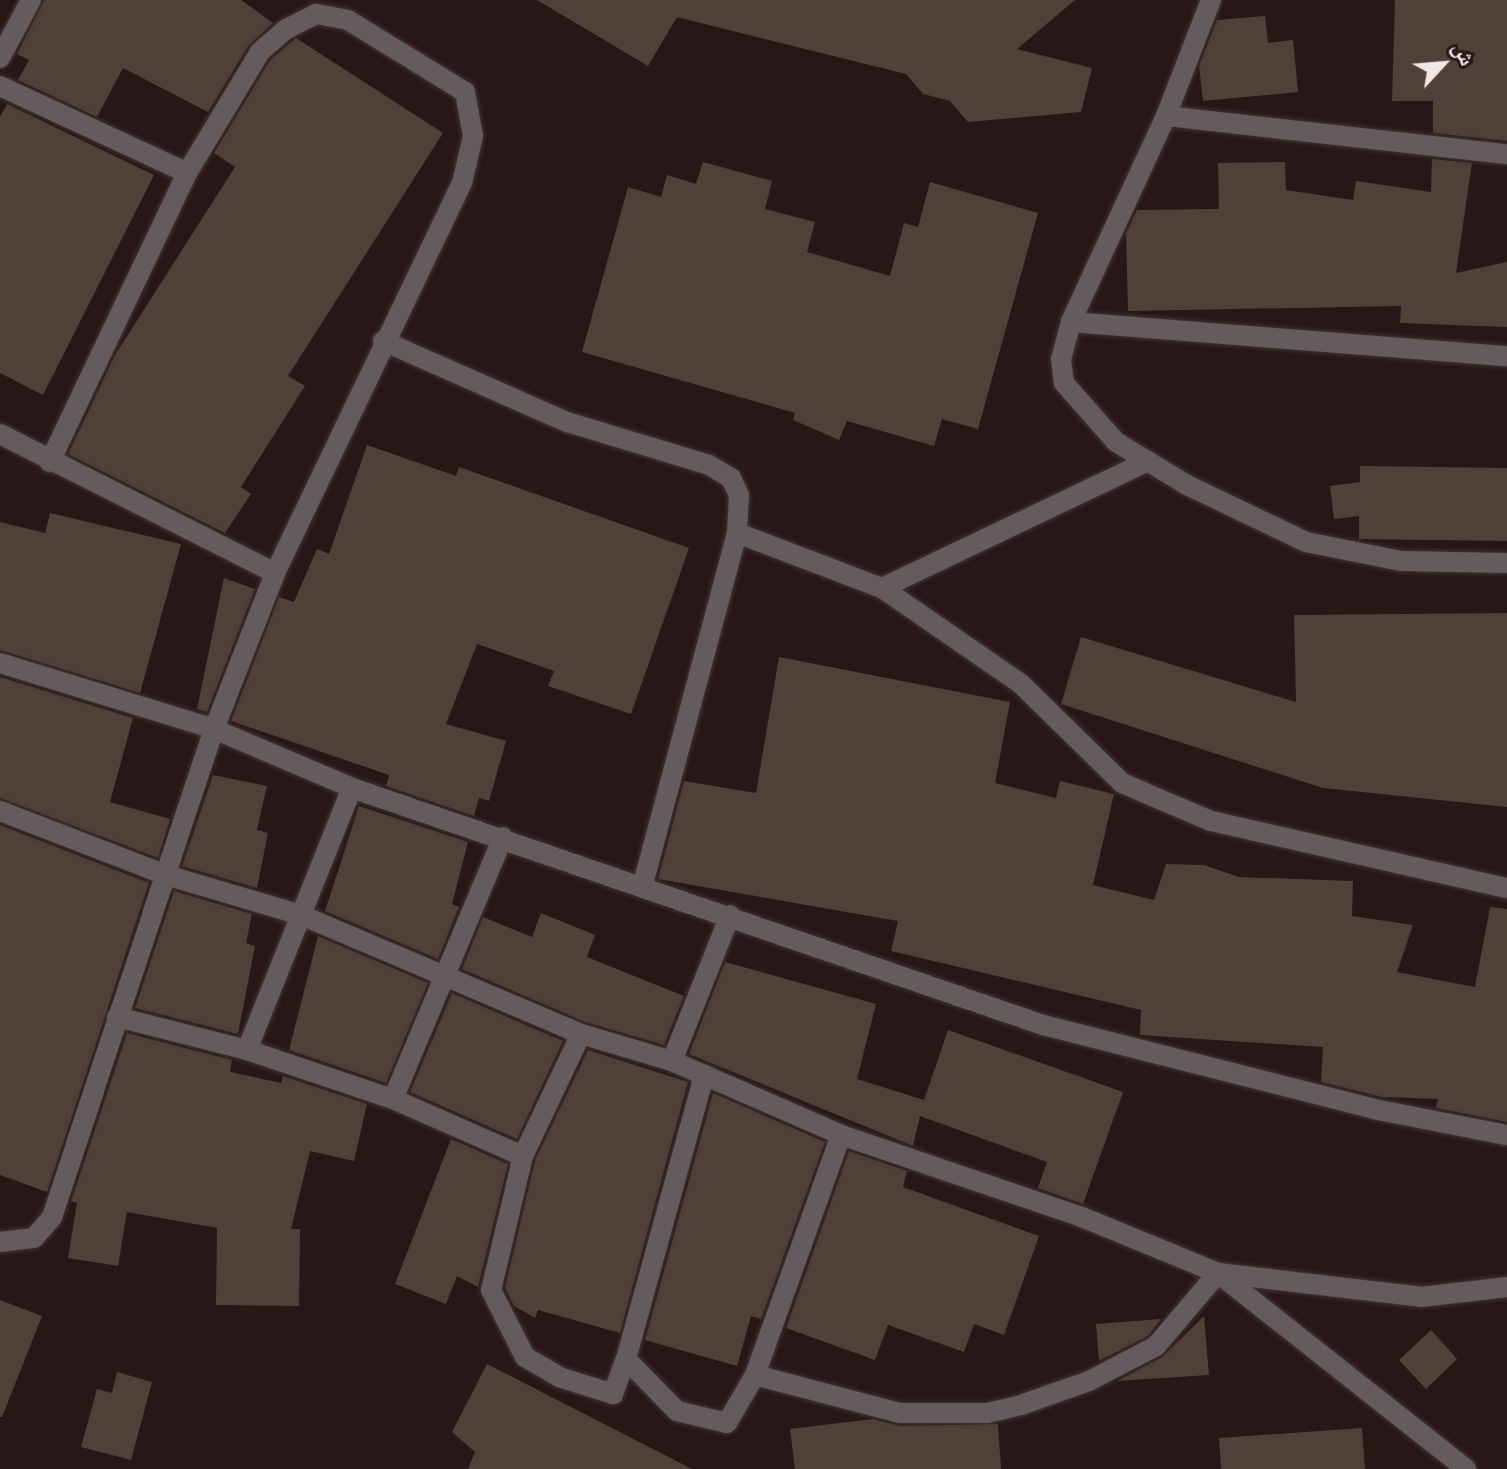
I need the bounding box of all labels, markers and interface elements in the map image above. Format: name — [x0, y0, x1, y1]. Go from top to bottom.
north arrow — [1403, 24, 1483, 104]
text: ش — [1448, 37, 1481, 70]

